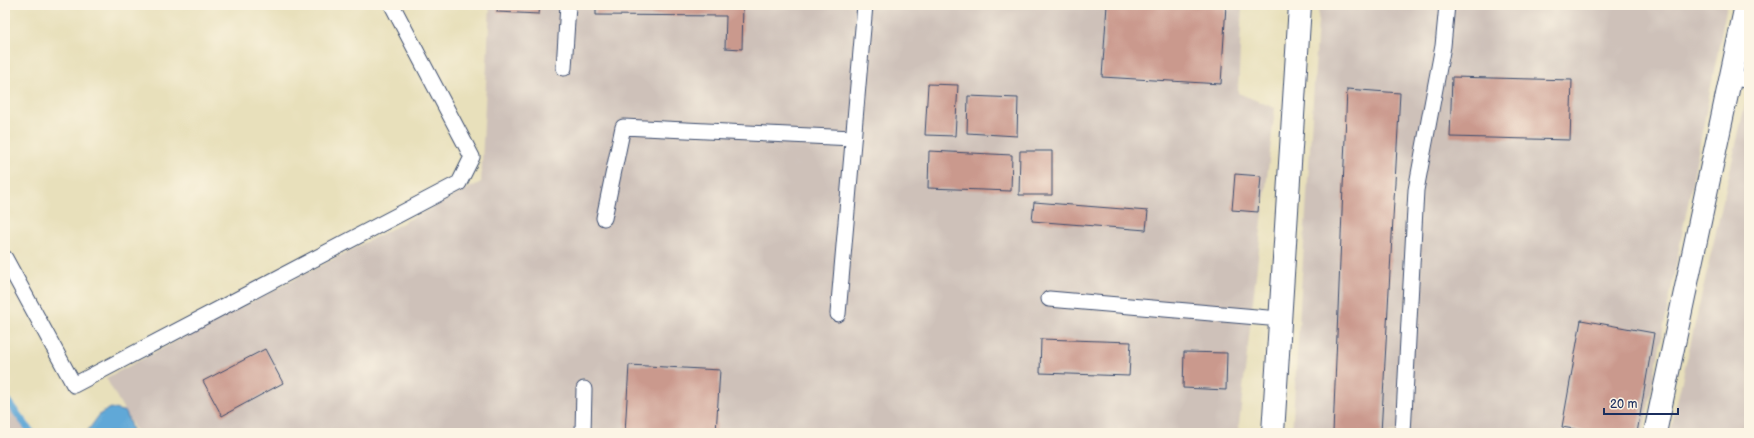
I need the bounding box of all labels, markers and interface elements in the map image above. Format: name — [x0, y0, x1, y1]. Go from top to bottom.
scale bar — [1604, 390, 1678, 416]
text: 20 m — [1610, 397, 1637, 412]

